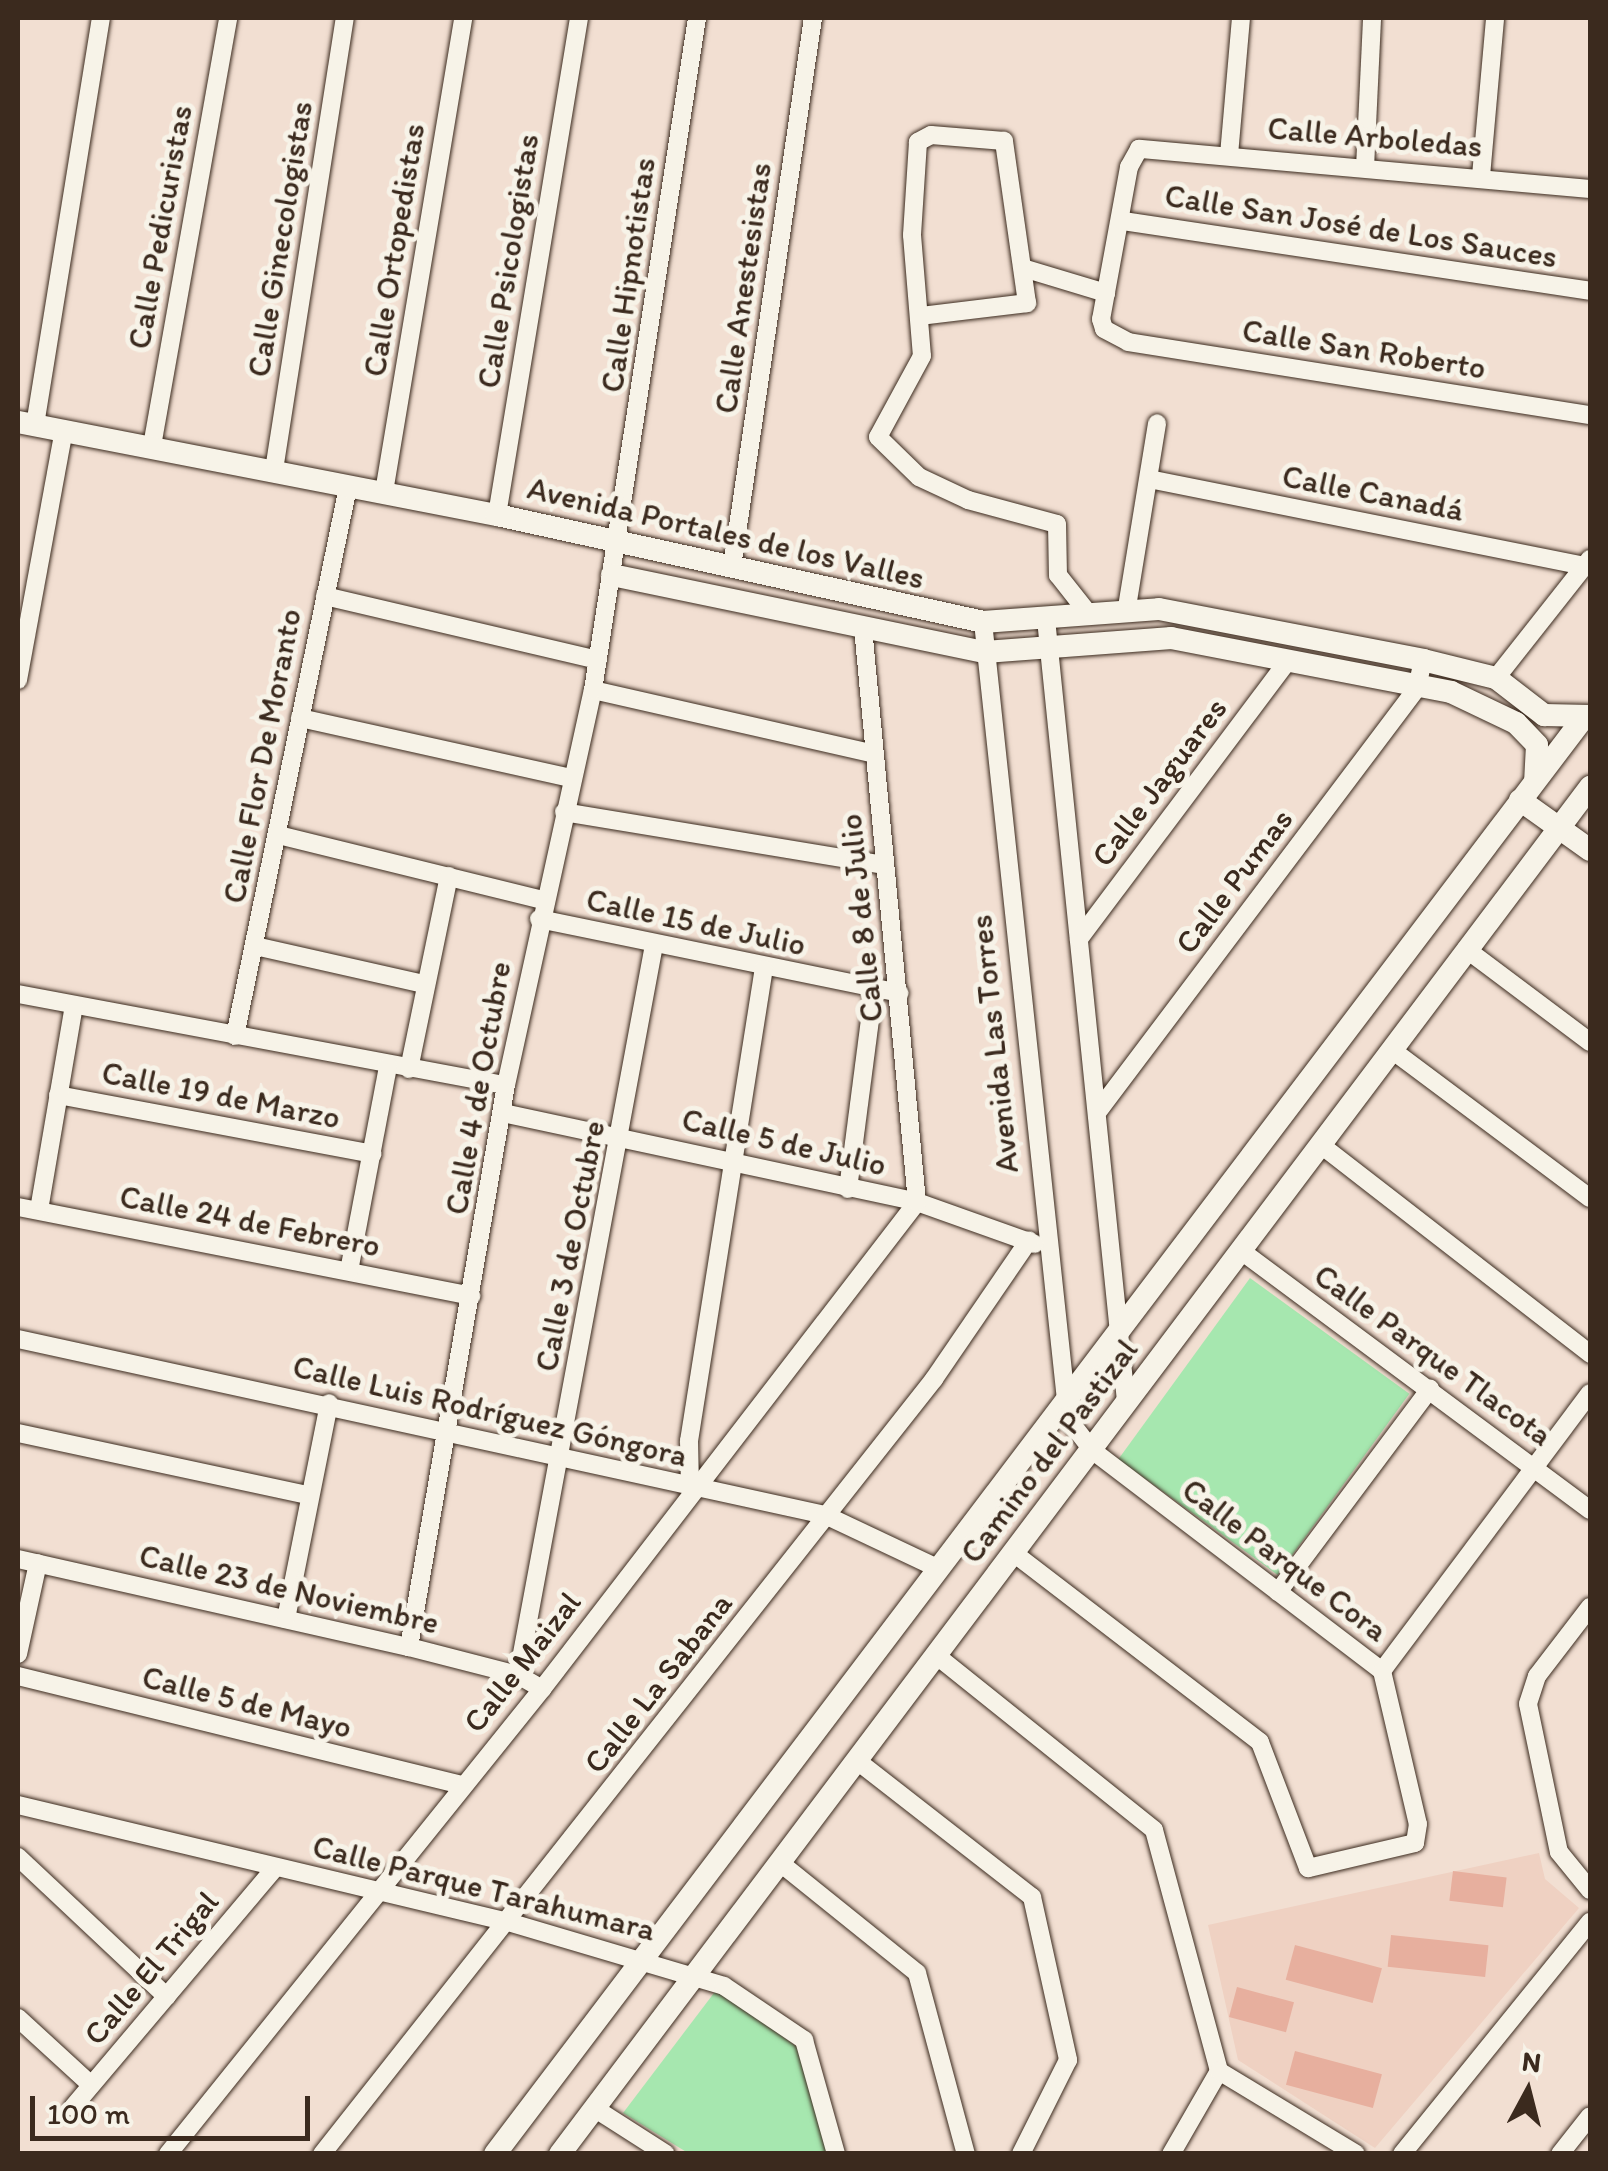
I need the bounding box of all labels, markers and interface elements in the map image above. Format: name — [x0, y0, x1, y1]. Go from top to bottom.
street label: Calle Ginecologistas — [239, 98, 321, 380]
street label: Calle Pedicuristas — [120, 103, 200, 351]
street label: Calle Arboledas — [1265, 108, 1485, 166]
street label: Calle Ortopedistas — [355, 120, 433, 380]
street label: Calle Psicologistas — [469, 132, 547, 390]
street label: Calle Hipnotistas — [593, 156, 663, 394]
street label: Calle Anestesistas — [706, 160, 780, 416]
street label: Calle San José de Los Sauces — [1162, 176, 1560, 276]
street label: Calle San Roberto — [1240, 311, 1488, 387]
street label: Calle Canadá — [1280, 457, 1466, 529]
street label: Avenida Portales de los Valles — [524, 469, 928, 597]
street label: Calle Flor De Moranto — [215, 606, 309, 906]
street label: Calle Jaguares — [1083, 690, 1235, 874]
street label: Calle Pumas — [1167, 801, 1301, 961]
street label: Calle 8 de Julio — [831, 812, 891, 1024]
street label: Calle 15 de Julio — [583, 880, 809, 964]
street label: Avenida Las Torres — [962, 915, 1026, 1173]
street label: Calle 4 de Octubre — [437, 958, 519, 1218]
street label: Calle 19 de Marzo — [99, 1053, 343, 1137]
street label: Calle 5 de Julio — [678, 1100, 890, 1184]
street label: Calle 3 de Octubre — [527, 1117, 613, 1375]
street label: Calle 24 de Febrero — [117, 1177, 383, 1265]
street label: Calle Parque Tlacota — [1307, 1256, 1559, 1454]
street label: Camino del Pastizal — [952, 1331, 1146, 1571]
street label: Calle Luis Rodríguez Góngora — [289, 1347, 691, 1475]
street label: Calle Parque Cora — [1175, 1471, 1395, 1649]
street label: Calle 23 de Noviembre — [136, 1536, 442, 1642]
street label: Calle Maizal — [455, 1584, 589, 1740]
street label: Calle La Sabana — [576, 1585, 740, 1781]
street label: Calle 5 de Mayo — [138, 1657, 356, 1747]
street label: Calle Parque Tarahumara — [311, 1827, 657, 1949]
street label: Calle El Trigal — [75, 1883, 227, 2053]
north arrow — [1478, 2041, 1578, 2141]
text: N — [1520, 2043, 1543, 2079]
scale bar — [35, 2076, 315, 2138]
text: 100 m — [47, 2095, 130, 2132]

